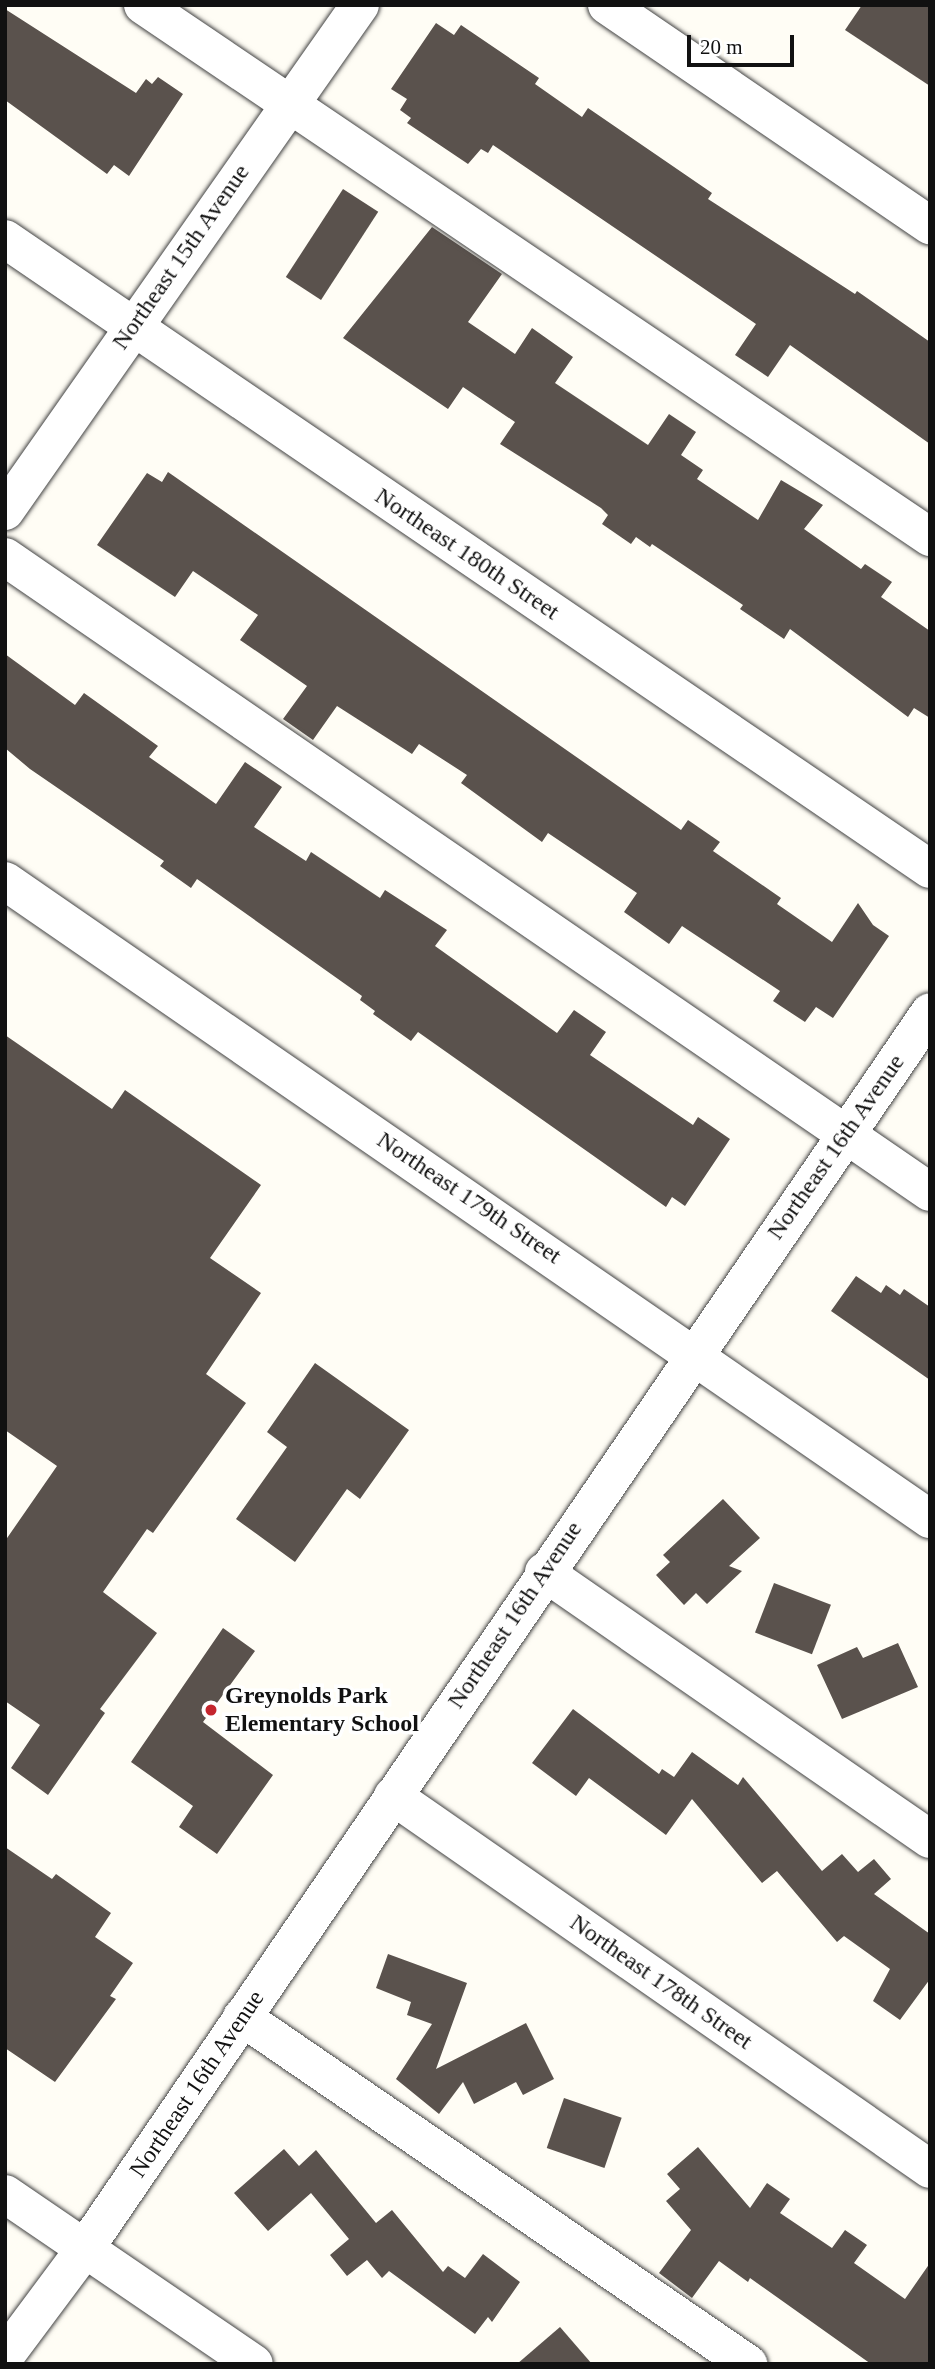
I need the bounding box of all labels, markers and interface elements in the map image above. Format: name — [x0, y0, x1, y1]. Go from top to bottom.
scale bar — [690, 21, 797, 65]
text: 20 m — [700, 35, 743, 59]
street label: Northeast 15th Avenue — [106, 158, 256, 356]
street label: Northeast 180th Street — [369, 482, 565, 626]
street label: Northeast 16th Avenue — [761, 1048, 911, 1246]
street label: Northeast 179th Street — [371, 1126, 567, 1270]
street label: Northeast 16th Avenue — [441, 1515, 589, 1715]
place label: Greynolds Park Elementary School — [225, 1682, 419, 1738]
marker: Greynolds Park Elementary School — [203, 1702, 219, 1718]
street label: Northeast 178th Street — [564, 1908, 758, 2056]
street label: Northeast 16th Avenue — [123, 1984, 271, 2184]

